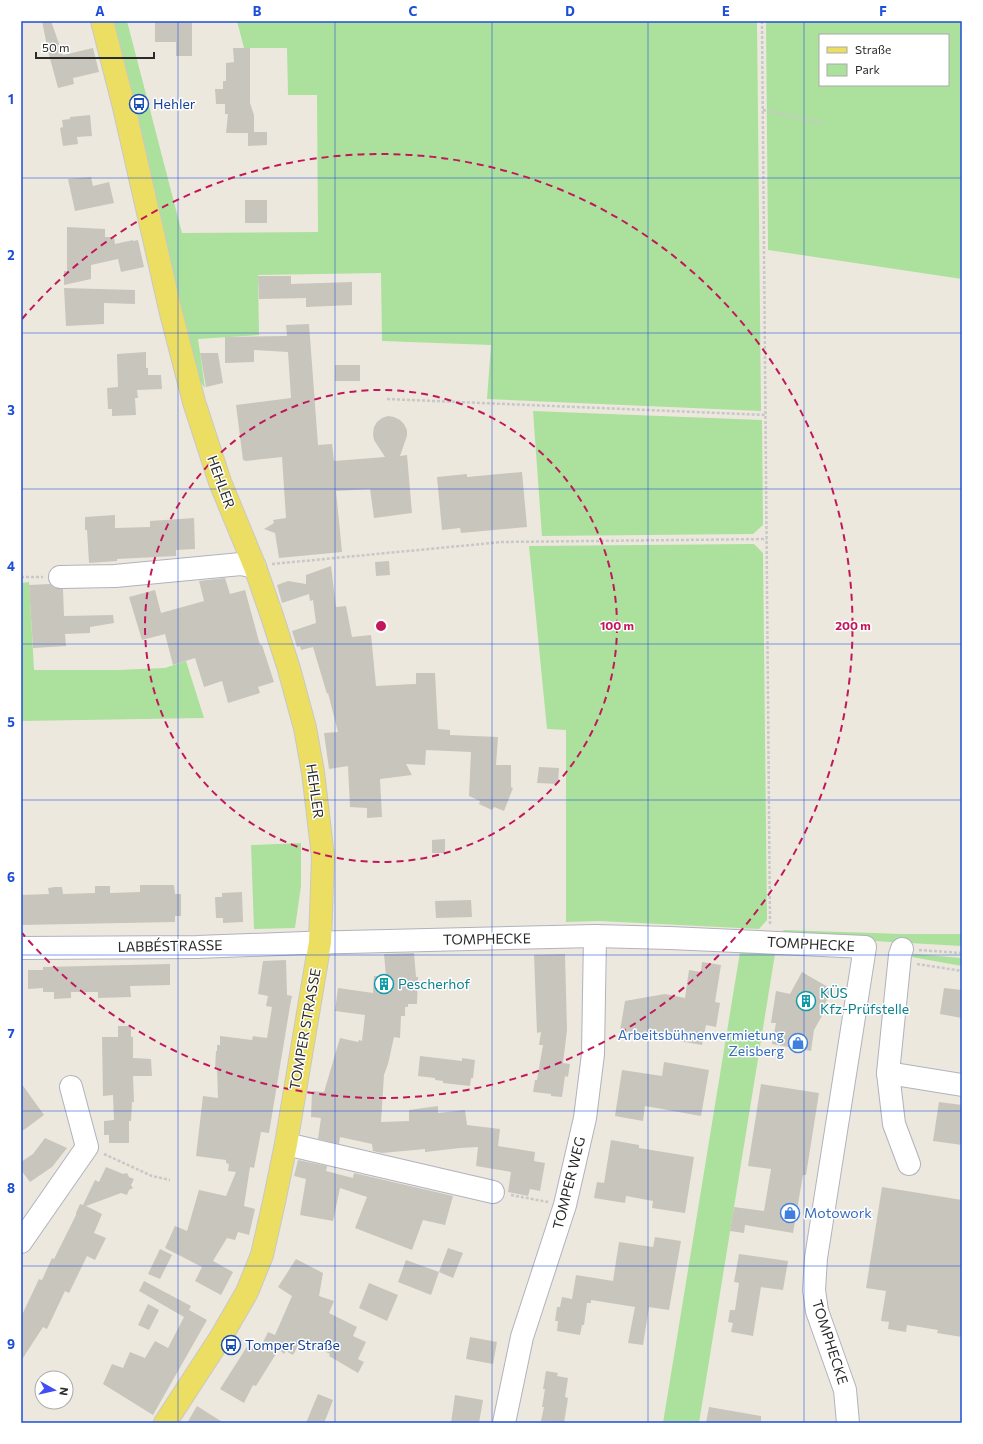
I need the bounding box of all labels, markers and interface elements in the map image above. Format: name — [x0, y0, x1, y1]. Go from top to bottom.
text: A — [95, 3, 105, 19]
text: B — [253, 3, 262, 19]
text: C — [409, 3, 418, 19]
text: D — [565, 3, 575, 19]
text: E — [722, 3, 730, 19]
text: F — [879, 3, 887, 19]
scale bar — [36, 34, 154, 60]
legend — [819, 34, 949, 86]
text: 50 m — [42, 40, 70, 54]
text: Straße — [855, 42, 891, 56]
text: Park — [855, 62, 881, 76]
text: 1 — [8, 91, 14, 107]
bus stop icon: Hehler — [128, 93, 150, 115]
place label: Hehler — [153, 95, 196, 112]
text: 2 — [7, 247, 15, 263]
text: 3 — [7, 402, 15, 418]
street label: HEHLER — [204, 453, 239, 511]
text: 4 — [7, 558, 15, 574]
text: 100 m — [600, 618, 634, 632]
text: 200 m — [835, 618, 871, 632]
centre of rings — [374, 619, 388, 633]
text: 5 — [7, 714, 15, 730]
street label: HEHLER — [303, 763, 328, 819]
text: 6 — [7, 869, 15, 885]
street label: TOMPHECKE — [443, 929, 531, 948]
street label: TOMPHECKE — [767, 933, 855, 954]
street label: LABBÉSTRASSE — [117, 936, 223, 955]
street label: TOMPER STRASSE — [285, 967, 324, 1091]
building icon: Pescherhof — [373, 973, 395, 995]
place label: Pescherhof — [398, 975, 471, 992]
place label: KÜS Kfz-Prüfstelle — [820, 984, 909, 1017]
building icon: KÜS Kfz-Prüfstelle — [795, 990, 817, 1012]
text: 7 — [7, 1025, 15, 1041]
place label: Arbeitsbühnenvermietung Zeisberg — [618, 1026, 784, 1059]
shop icon: Arbeitsbühnenvermietung Zeisberg — [787, 1032, 809, 1054]
street label: TOMPER WEG — [549, 1135, 588, 1231]
text: 8 — [7, 1180, 15, 1196]
shop icon: Motowork — [779, 1202, 801, 1224]
place label: Motowork — [804, 1204, 872, 1221]
street label: TOMPHECKE — [809, 1297, 852, 1386]
bus stop icon: Tomper Straße — [220, 1334, 242, 1356]
text: 9 — [7, 1336, 15, 1352]
place label: Tomper Straße — [245, 1336, 340, 1353]
north arrow — [34, 1370, 74, 1410]
text: N — [57, 1386, 71, 1396]

